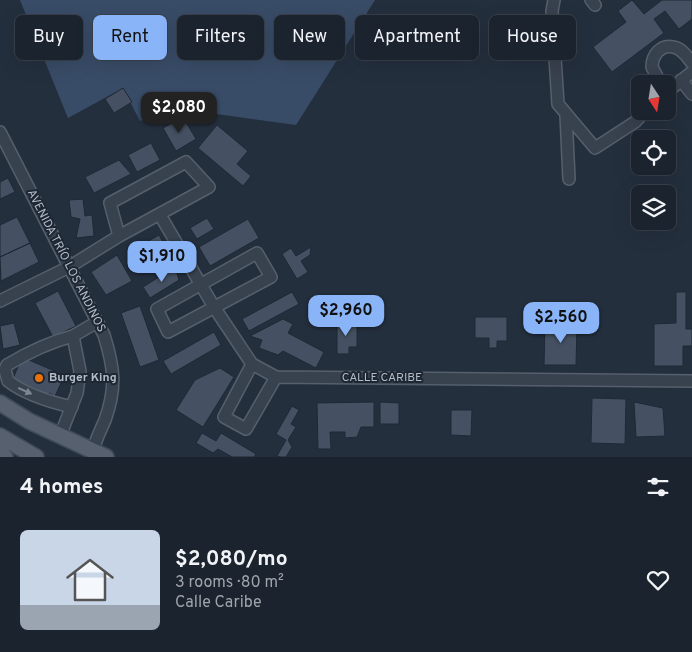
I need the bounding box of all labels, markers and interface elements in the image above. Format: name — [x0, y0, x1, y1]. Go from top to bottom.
chip: Buy — [15, 15, 83, 60]
chip: Rent — [93, 15, 167, 60]
chip: Filters — [177, 15, 264, 60]
chip: New — [274, 15, 345, 60]
chip: Apartment — [355, 15, 479, 60]
chip: House — [489, 15, 576, 60]
north arrow — [631, 75, 676, 120]
map controls — [631, 75, 676, 230]
pin: $2,080 — [138, 92, 220, 134]
text: $2,080 — [152, 98, 206, 118]
button: locate — [631, 130, 676, 175]
button: layers — [631, 185, 676, 230]
street label: AVENIDA TRÍO LOS ANDINOS — [23, 187, 109, 335]
pin: $1,910 — [121, 240, 203, 283]
text: $1,910 — [139, 247, 185, 267]
pin: $2,960 — [305, 294, 387, 337]
text: $2,960 — [319, 301, 373, 321]
pin: $2,560 — [520, 302, 602, 344]
text: $2,560 — [534, 308, 588, 328]
place label: Burger King — [49, 370, 117, 386]
street label: CALLE CARIBE — [342, 370, 422, 386]
marker: Burger King — [33, 372, 45, 384]
one-way arrow — [18, 387, 32, 395]
icon: filters — [644, 473, 672, 501]
text: 4 homes — [20, 474, 103, 501]
text: $2,080/mo — [175, 546, 288, 573]
icon: home — [60, 550, 120, 610]
icon: heart — [644, 566, 672, 594]
text: 3 rooms · 80 m² — [175, 573, 284, 593]
text: Calle Caribe — [175, 593, 262, 613]

